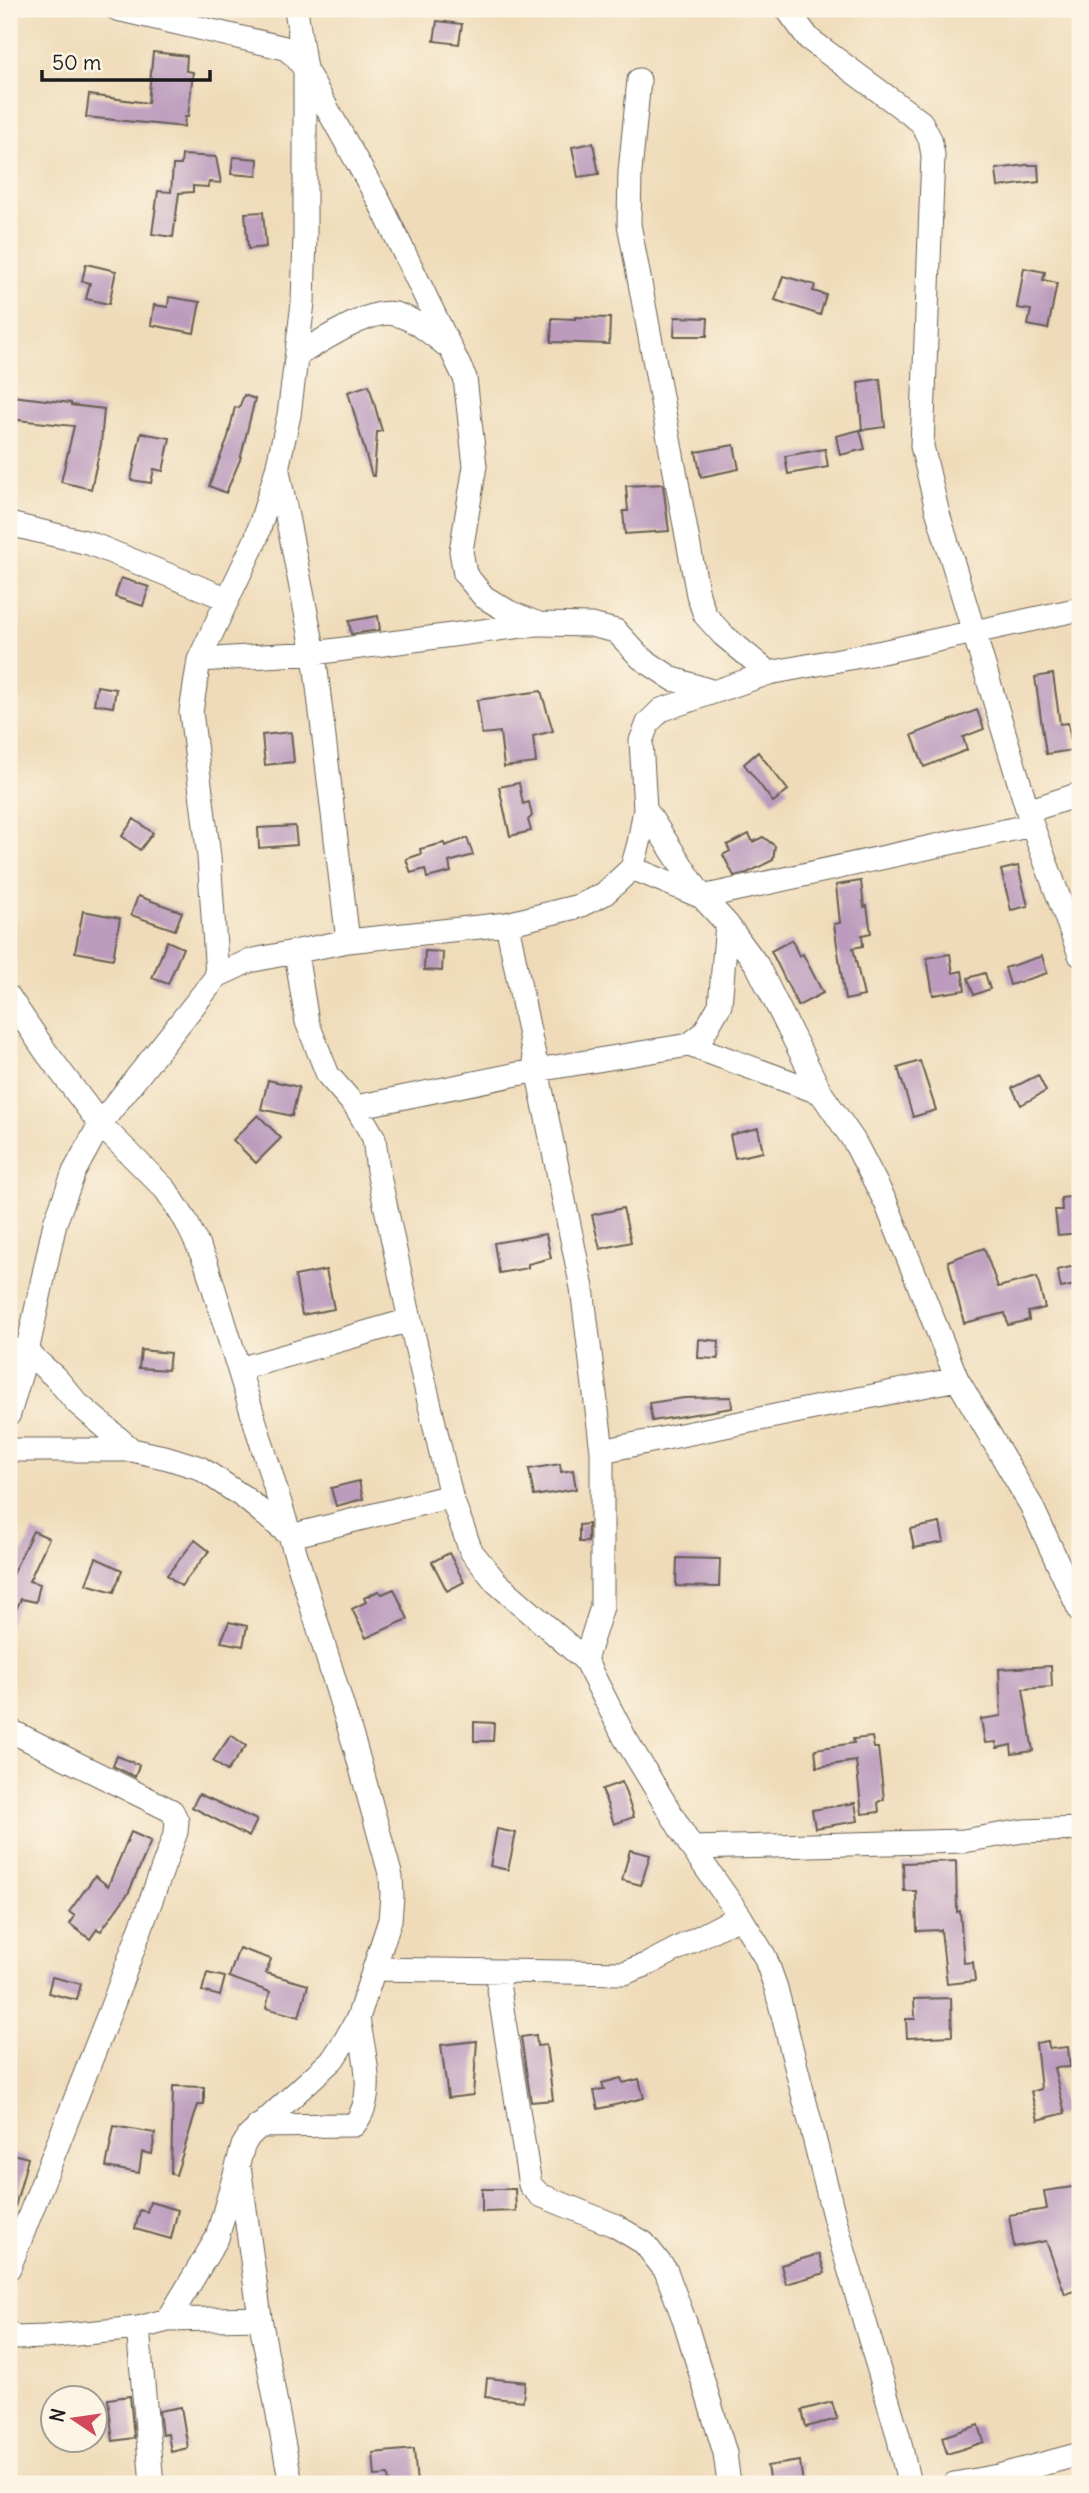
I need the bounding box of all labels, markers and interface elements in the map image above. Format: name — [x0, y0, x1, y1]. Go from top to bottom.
scale bar — [42, 38, 210, 82]
text: 50 m — [52, 49, 101, 76]
north arrow — [38, 2384, 108, 2454]
text: N — [44, 2406, 71, 2424]

